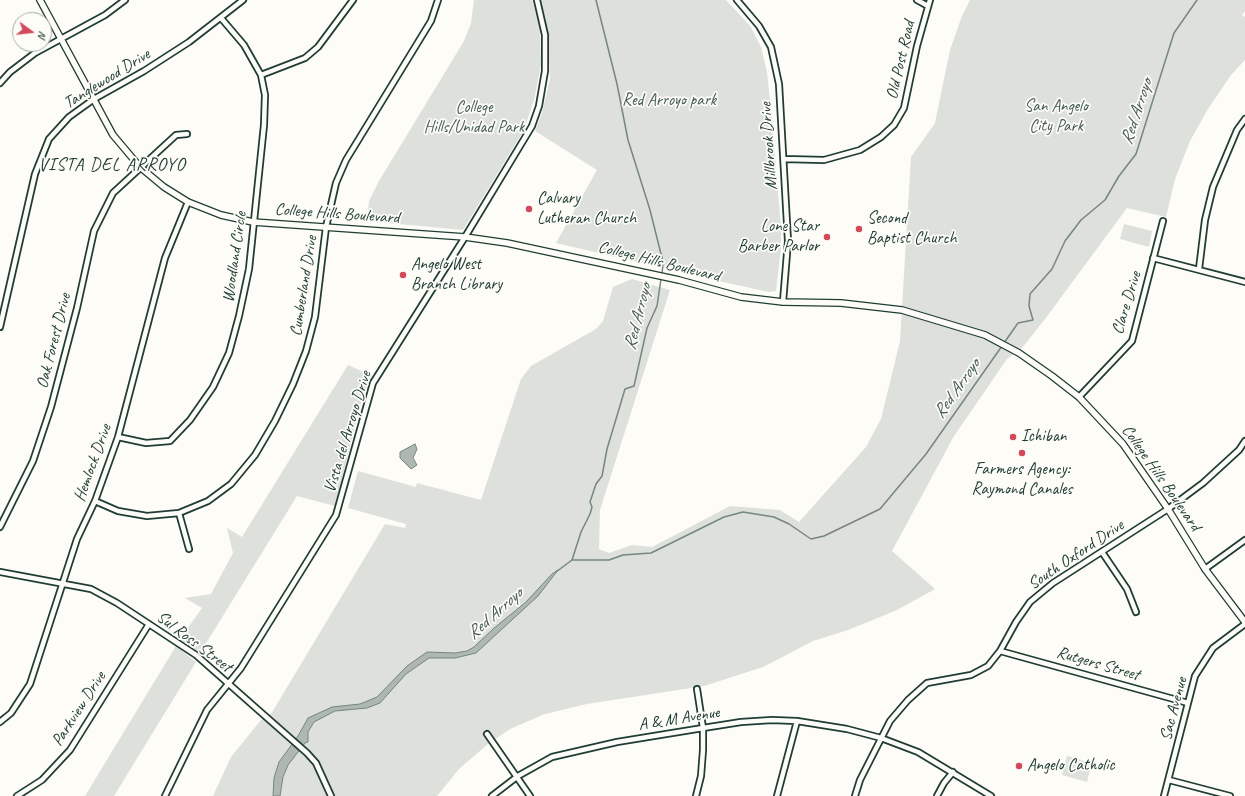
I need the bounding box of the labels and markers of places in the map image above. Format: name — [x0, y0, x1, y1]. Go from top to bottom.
place label: Calvary Lutheran Church — [537, 189, 636, 229]
marker: Calvary Lutheran Church — [524, 204, 534, 214]
place label: Second Baptist Church — [867, 209, 957, 249]
place label: Lone Star Barber Parlor — [738, 217, 819, 257]
marker: Second Baptist Church — [854, 224, 864, 234]
marker: Lone Star Barber Parlor — [822, 232, 832, 242]
place label: Angelo West Branch Library — [411, 255, 502, 295]
marker: Angelo West Branch Library — [398, 270, 408, 280]
place label: Ichiban — [1021, 427, 1066, 447]
marker: Ichiban — [1008, 432, 1018, 442]
marker: Farmers Agency: Raymond Canales — [1017, 448, 1027, 458]
place label: Farmers Agency: Raymond Canales — [972, 460, 1072, 500]
place label: Angelo Catholic — [1027, 756, 1114, 776]
marker: Angelo Catholic — [1014, 761, 1024, 771]

